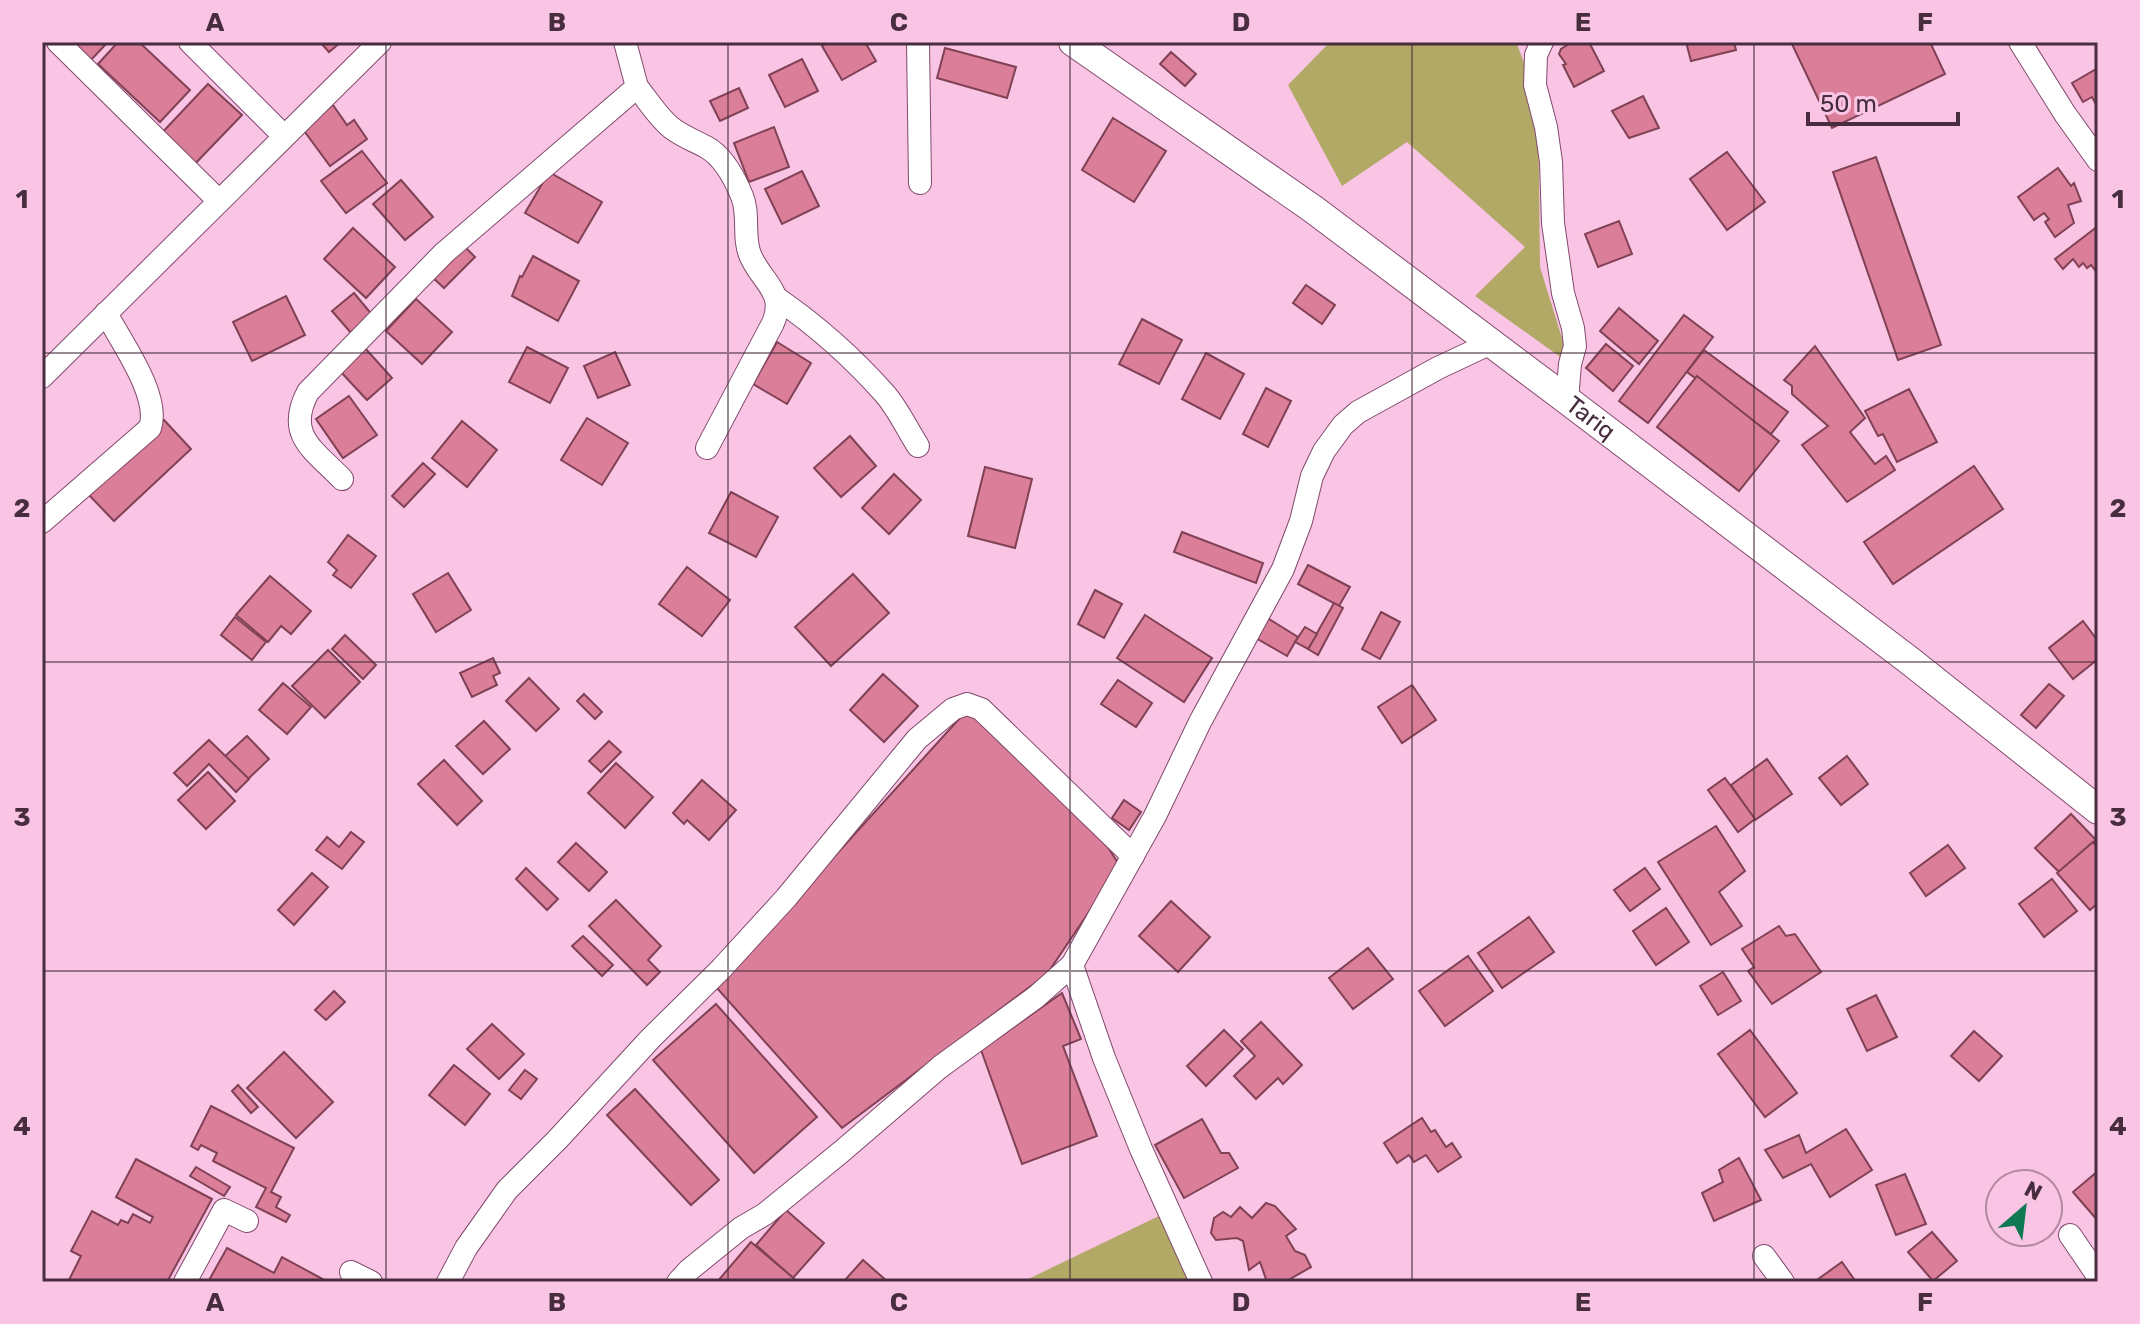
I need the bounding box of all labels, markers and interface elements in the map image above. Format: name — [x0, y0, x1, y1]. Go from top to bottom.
text: A — [206, 7, 225, 38]
text: B — [548, 7, 566, 38]
text: C — [890, 7, 908, 38]
text: D — [1232, 7, 1250, 38]
text: E — [1575, 7, 1591, 38]
text: F — [1917, 7, 1933, 38]
scale bar — [1808, 76, 1958, 126]
text: 50 m — [1820, 90, 1877, 118]
text: 1 — [16, 184, 28, 215]
text: 1 — [2112, 184, 2124, 215]
street label: Tariq — [1561, 391, 1621, 446]
text: 2 — [14, 493, 30, 524]
text: 2 — [2110, 493, 2126, 524]
text: 3 — [13, 802, 31, 833]
text: 3 — [2109, 802, 2127, 833]
text: 4 — [13, 1111, 31, 1142]
text: 4 — [2109, 1111, 2127, 1142]
north arrow — [1984, 1168, 2064, 1248]
text: N — [2020, 1175, 2046, 1206]
text: A — [206, 1287, 225, 1318]
text: B — [548, 1287, 566, 1318]
text: C — [890, 1287, 908, 1318]
text: D — [1232, 1287, 1250, 1318]
text: E — [1575, 1287, 1591, 1318]
text: F — [1917, 1287, 1933, 1318]

